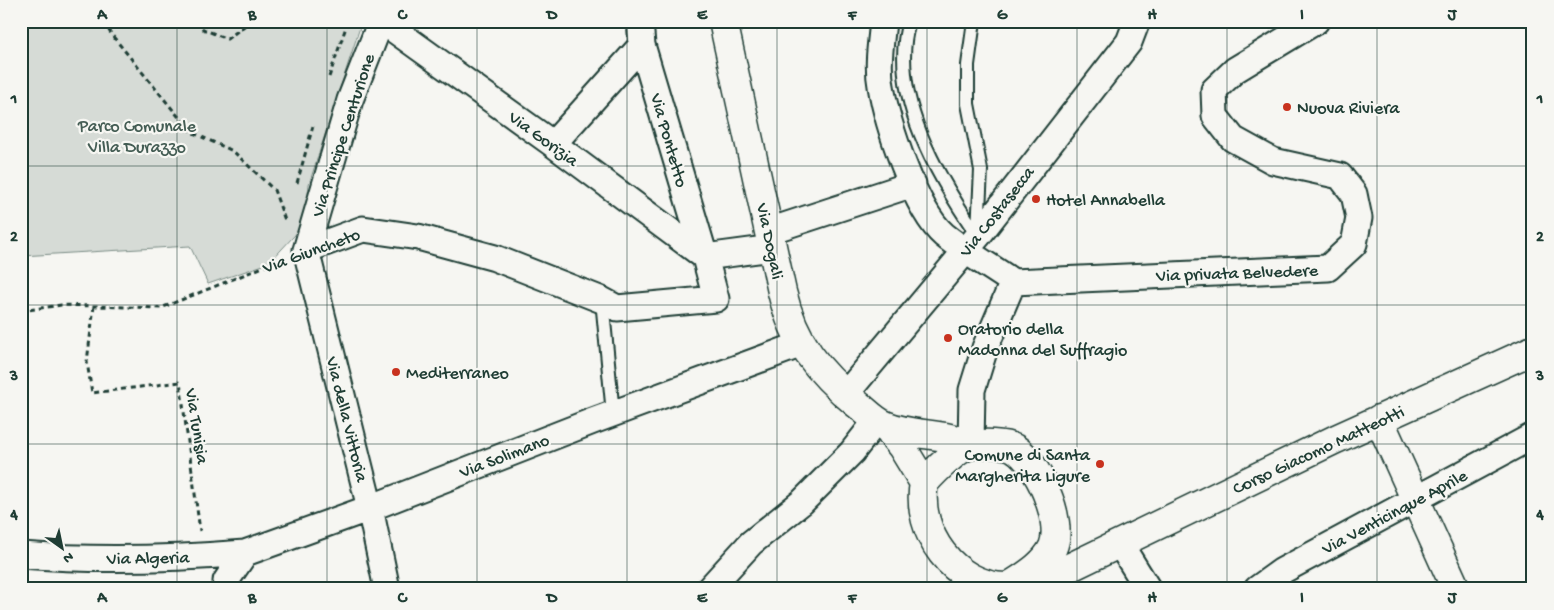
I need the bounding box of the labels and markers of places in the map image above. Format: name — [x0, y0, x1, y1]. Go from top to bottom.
place label: Nuova Riviera — [1297, 99, 1401, 120]
marker: Nuova Riviera — [1281, 101, 1293, 113]
place label: Hotel Annabella — [1046, 191, 1166, 212]
marker: Hotel Annabella — [1030, 193, 1042, 205]
place label: Oratorio della Madonna del Suffragio — [958, 320, 1127, 362]
marker: Oratorio della Madonna del Suffragio — [942, 332, 954, 344]
place label: Mediterraneo — [406, 364, 509, 385]
marker: Mediterraneo — [390, 366, 402, 378]
place label: Comune di Santa Margherita Ligure — [955, 446, 1091, 488]
marker: Comune di Santa Margherita Ligure — [1094, 458, 1106, 470]

